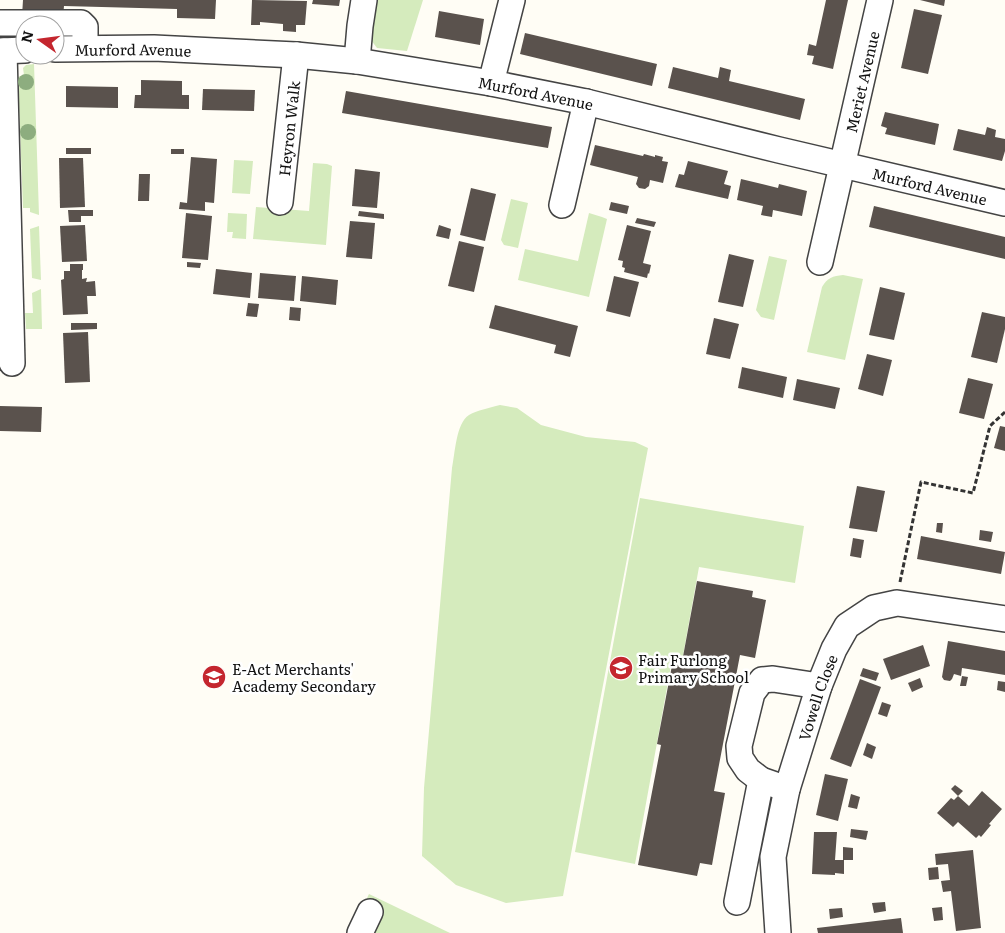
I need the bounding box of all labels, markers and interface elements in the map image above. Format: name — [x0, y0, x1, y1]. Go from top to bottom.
north arrow — [15, 15, 65, 65]
text: N — [15, 28, 38, 45]
street label: Meriet Avenue — [838, 28, 884, 135]
street label: Murford Avenue — [74, 36, 192, 61]
street label: Murford Avenue — [476, 70, 596, 115]
street label: Heyron Walk — [271, 79, 305, 177]
street label: Murford Avenue — [870, 161, 990, 210]
place label: Fair Furlong Primary School — [638, 648, 749, 688]
street label: Vowell Close — [791, 650, 842, 743]
school or university icon: Fair Furlong Primary School — [608, 655, 634, 681]
place label: E-Act Merchants' Academy Secondary — [232, 657, 376, 697]
school or university icon: E-Act Merchants' Academy Secondary — [201, 664, 227, 690]

